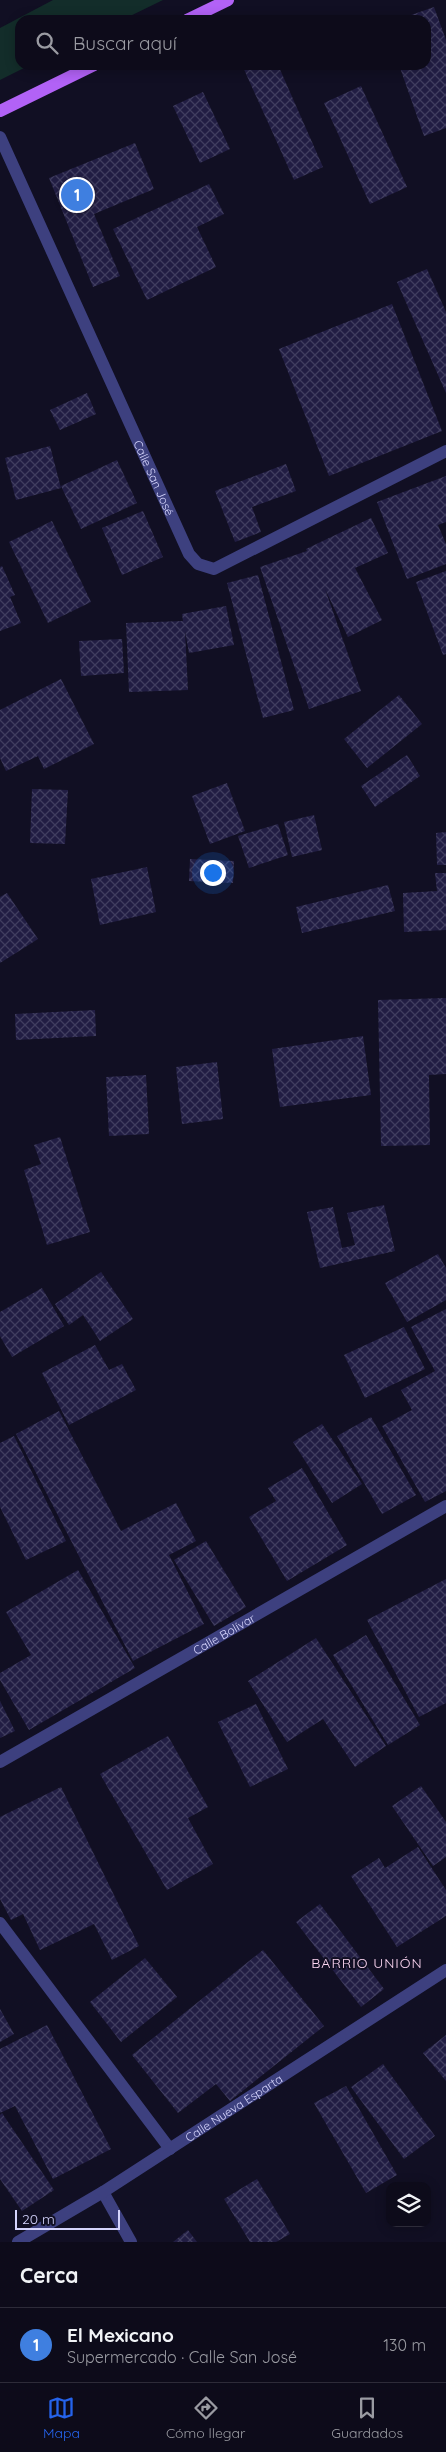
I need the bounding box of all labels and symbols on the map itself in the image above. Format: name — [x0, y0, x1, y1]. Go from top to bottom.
pin: 1 — [61, 176, 93, 214]
street label: Calle San José — [131, 437, 178, 518]
your location — [200, 860, 226, 886]
street label: Calle Bolívar — [190, 1610, 258, 1657]
district label: BARRIO UNIÓN — [311, 1954, 423, 1972]
street label: Calle Nueva Esparta — [182, 2071, 285, 2145]
scale bar — [15, 2207, 120, 2230]

